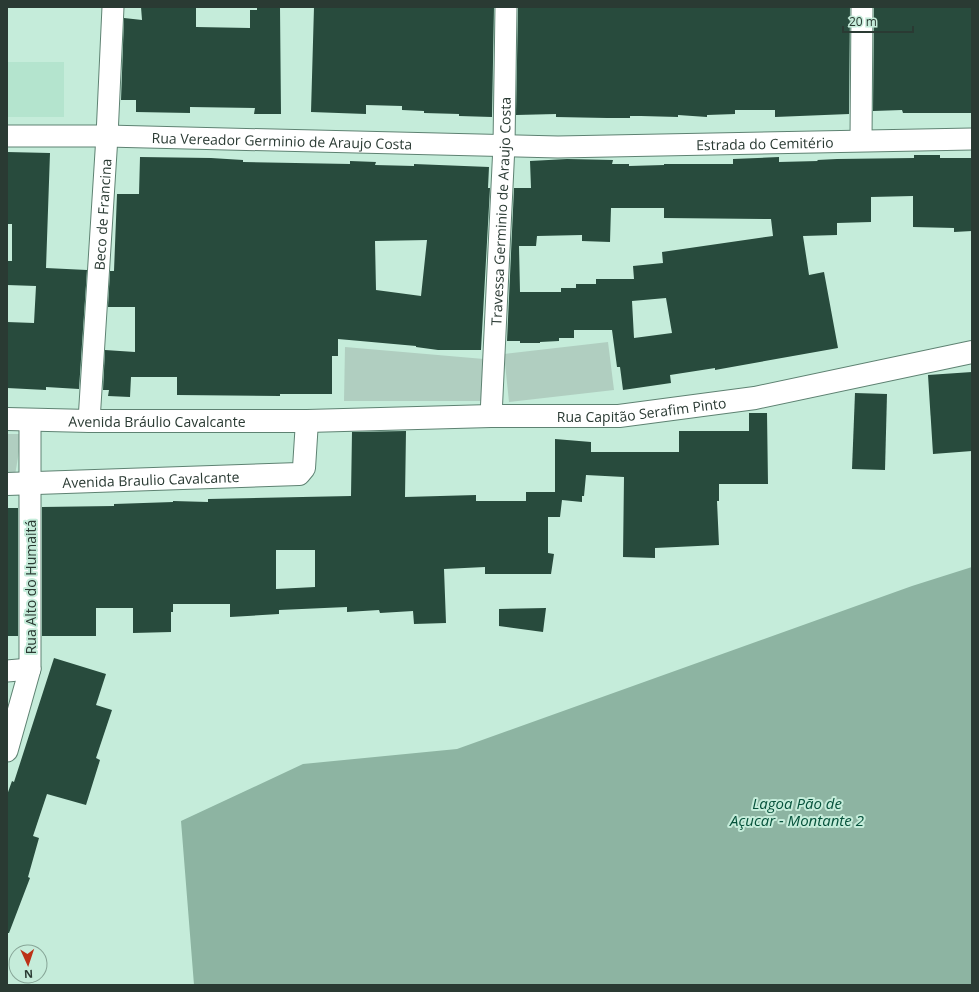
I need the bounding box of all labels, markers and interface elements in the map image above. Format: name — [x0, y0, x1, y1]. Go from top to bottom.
scale bar — [843, 8, 913, 34]
text: 20 m — [849, 13, 877, 30]
street label: Travessa Germinio de Araujo Costa — [486, 97, 514, 326]
street label: Rua Vereador Germinio de Araujo Costa — [151, 128, 412, 153]
street label: Estrada do Cemitério — [696, 132, 834, 154]
street label: Beco de Francina — [89, 158, 115, 271]
street label: Rua Capitão Serafim Pinto — [557, 392, 727, 426]
street label: Avenida Bráulio Cavalcante — [68, 411, 246, 431]
street label: Avenida Braulio Cavalcante — [62, 467, 240, 492]
street label: Rua Alto do Humaitá — [21, 520, 40, 654]
water label: Lagoa Pão de Açucar - Montante 2 — [729, 793, 864, 830]
north arrow — [8, 944, 48, 984]
text: N — [24, 967, 33, 982]

